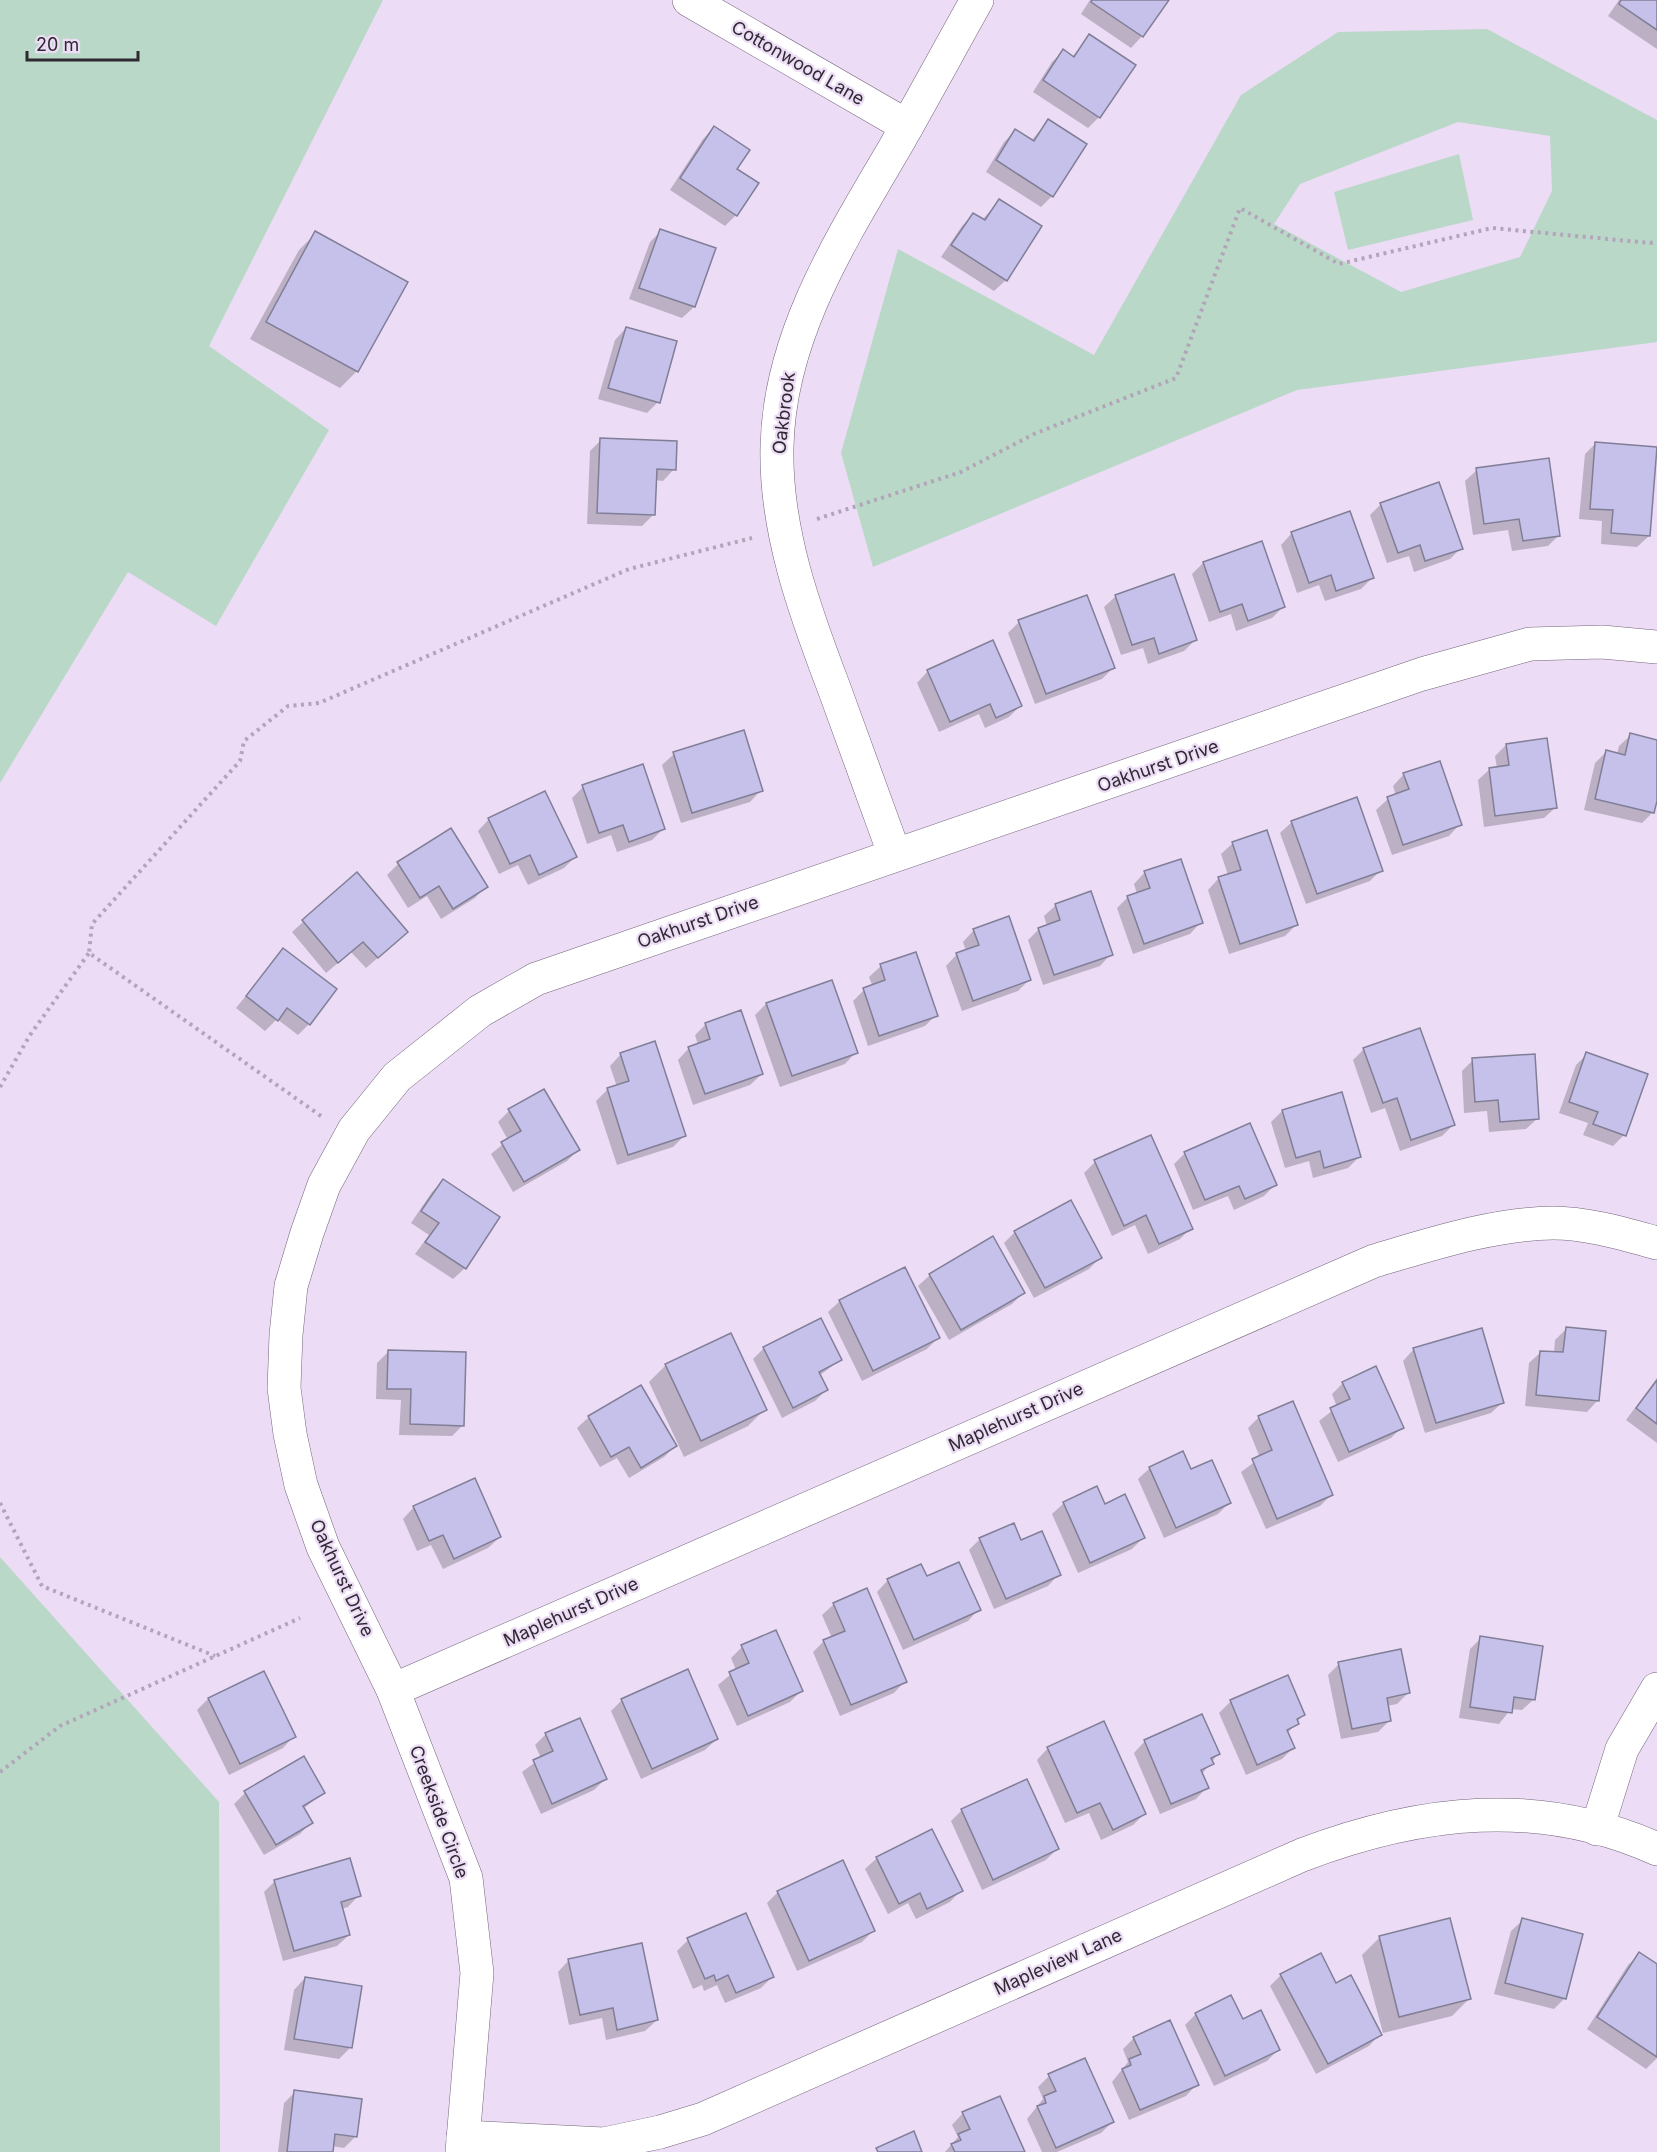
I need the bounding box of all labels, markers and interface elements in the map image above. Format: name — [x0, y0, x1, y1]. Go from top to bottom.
street label: Cottonwood Lane — [728, 16, 868, 109]
scale bar — [27, 24, 138, 62]
text: 20 m — [36, 34, 79, 55]
street label: Oakbrook — [768, 370, 799, 455]
street label: Oakhurst Drive — [1094, 735, 1221, 796]
street label: Oakhurst Drive — [634, 891, 761, 952]
street label: Maplehurst Drive — [945, 1377, 1086, 1456]
street label: Oakhurst Drive — [306, 1516, 379, 1640]
street label: Maplehurst Drive — [500, 1572, 641, 1651]
street label: Creekside Circle — [406, 1742, 473, 1881]
street label: Mapleview Lane — [991, 1924, 1125, 1999]

